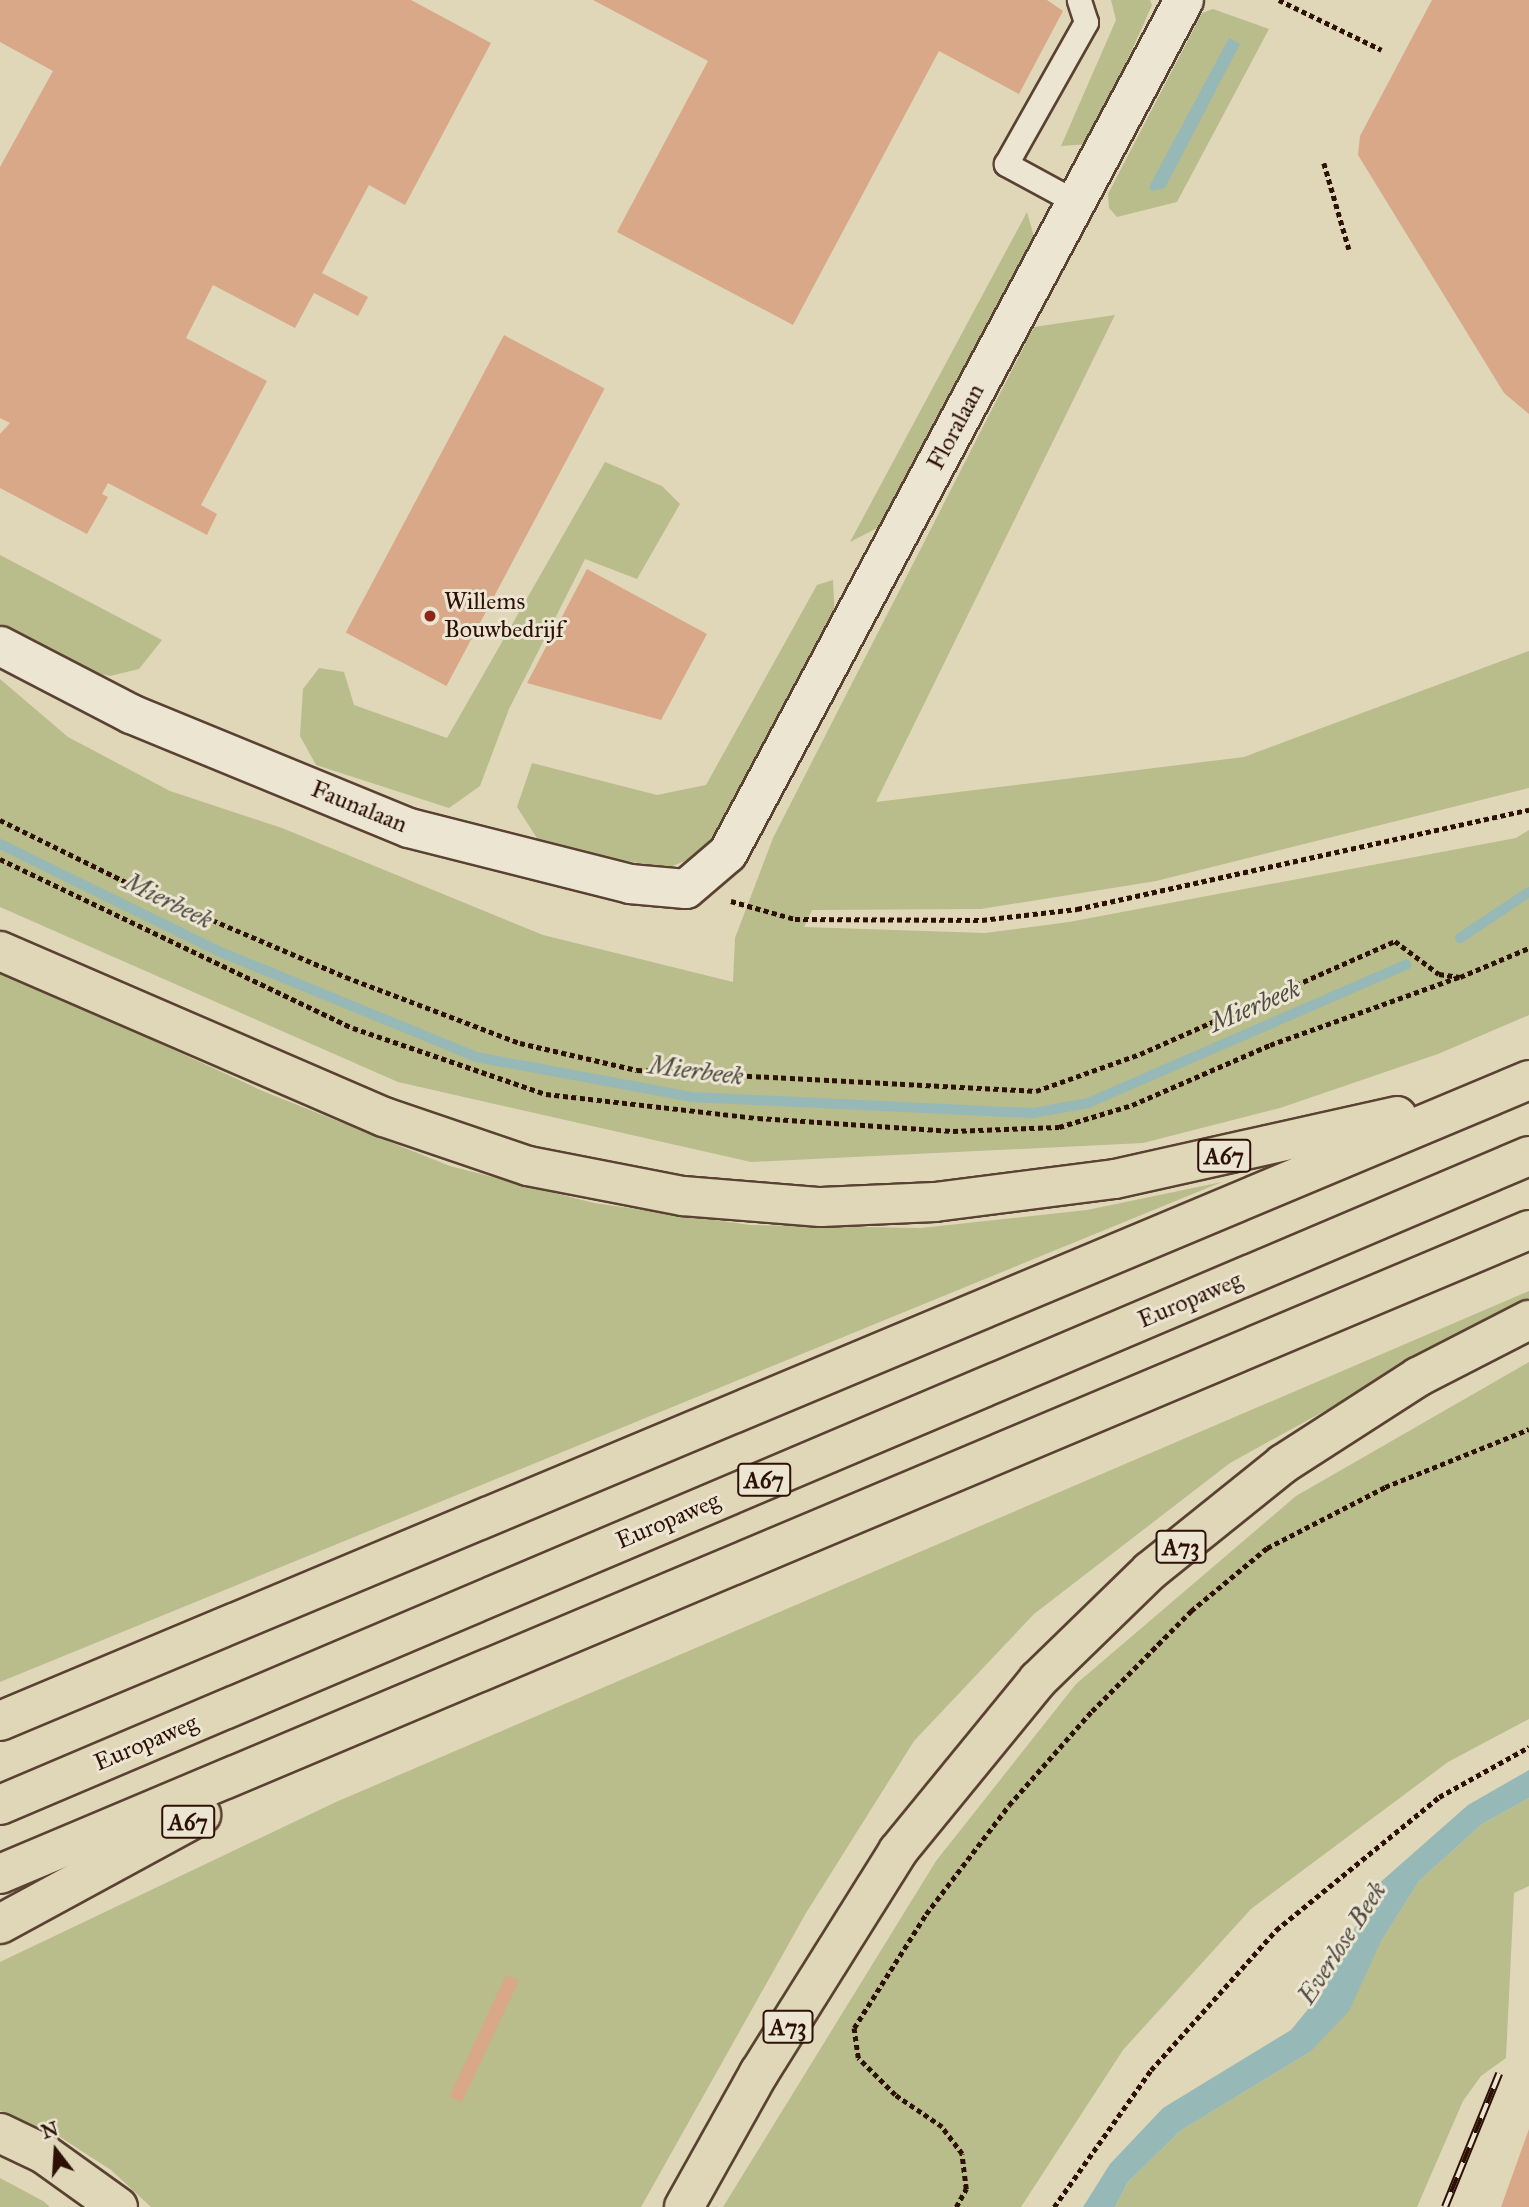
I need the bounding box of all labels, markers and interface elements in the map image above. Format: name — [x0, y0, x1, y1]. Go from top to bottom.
street label: Floralaan — [921, 379, 991, 475]
place label: Willems Bouwbedrijf — [444, 588, 564, 644]
marker: Willems Bouwbedrijf — [422, 608, 438, 624]
street label: Faunalaan — [307, 775, 411, 839]
water label: Mierbeek — [118, 866, 218, 936]
water label: Mierbeek — [1205, 973, 1305, 1039]
water label: Mierbeek — [647, 1050, 745, 1092]
road number: A67 — [1196, 1136, 1252, 1176]
street label: Europaweg — [1134, 1265, 1246, 1335]
road number: A67 — [736, 1460, 792, 1499]
street label: Europaweg — [612, 1486, 724, 1556]
road number: A73 — [1155, 1528, 1207, 1566]
street label: Europaweg — [90, 1708, 202, 1778]
road number: A67 — [160, 1802, 216, 1842]
water label: Everlose Beek — [1291, 1876, 1393, 2010]
road number: A73 — [762, 2008, 814, 2046]
north arrow — [21, 2116, 91, 2186]
text: N — [39, 2117, 61, 2144]

